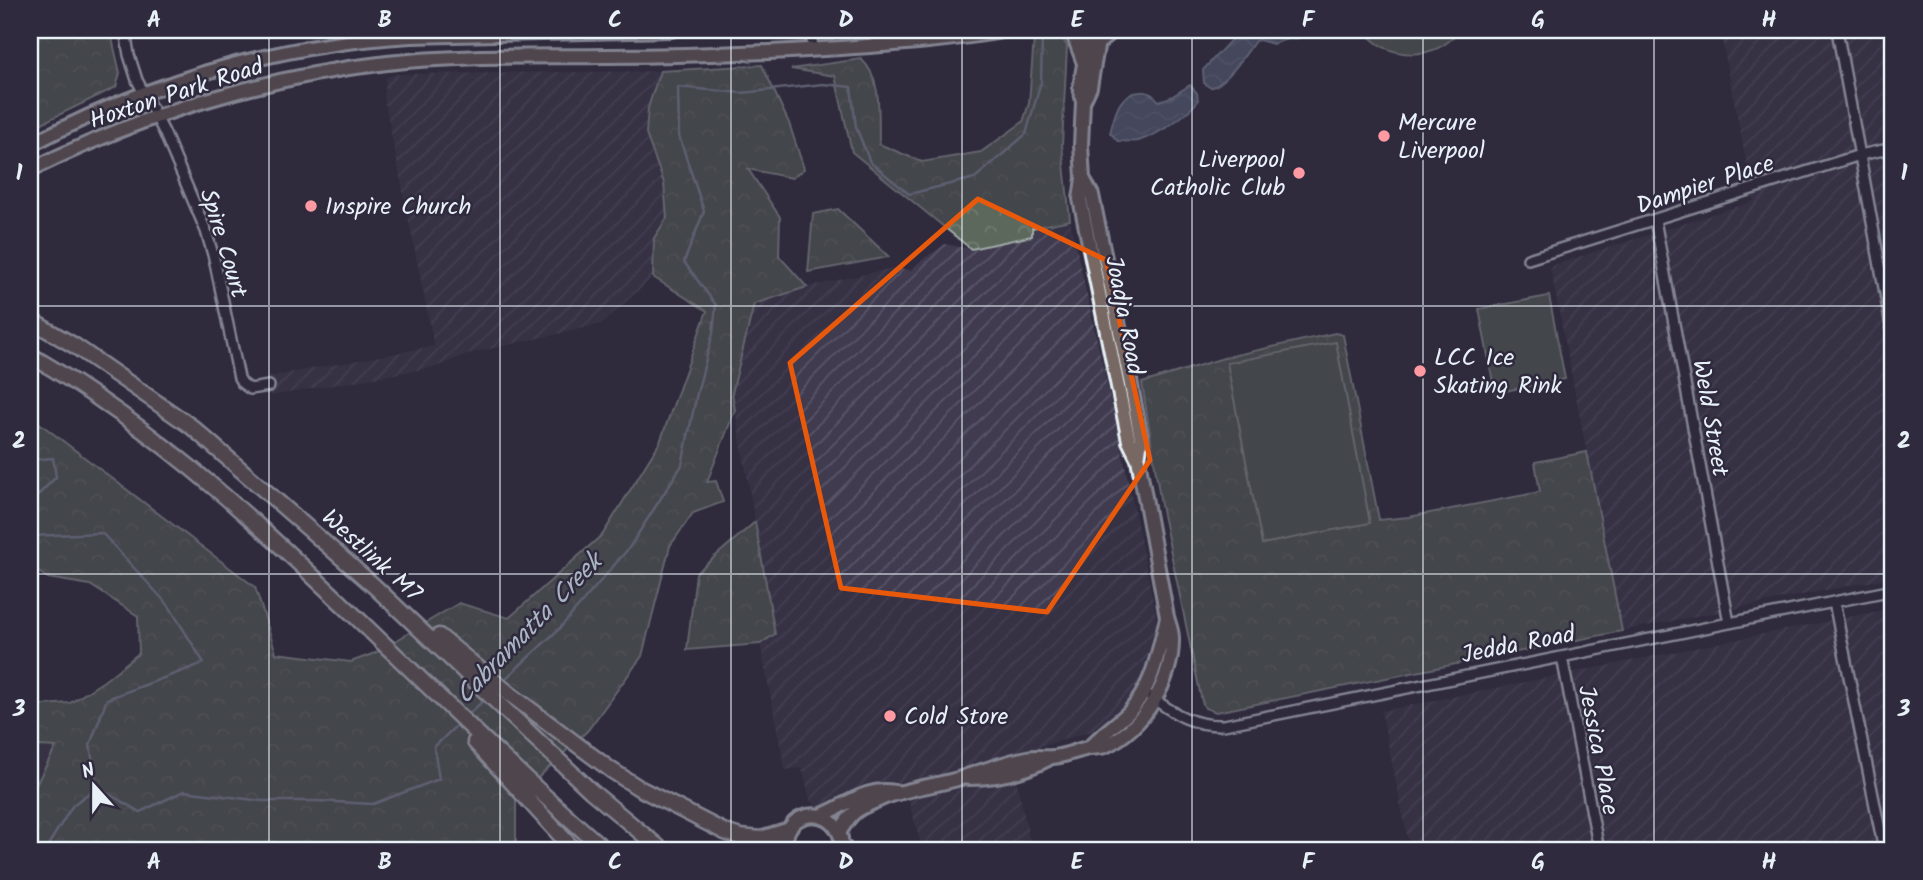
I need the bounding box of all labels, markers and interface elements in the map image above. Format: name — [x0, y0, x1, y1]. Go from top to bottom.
text: A — [147, 3, 161, 39]
text: B — [378, 3, 392, 39]
text: C — [608, 3, 622, 39]
text: D — [838, 3, 854, 39]
text: E — [1071, 3, 1085, 39]
text: F — [1302, 3, 1316, 39]
text: G — [1531, 3, 1545, 39]
text: H — [1762, 3, 1777, 39]
street label: Hoxton Park Road — [84, 48, 270, 141]
place label: Mercure Liverpool — [1398, 104, 1485, 171]
marker: Mercure Liverpool — [1376, 128, 1392, 144]
place label: Liverpool Catholic Club — [1150, 141, 1285, 208]
street label: Dampier Place — [1631, 145, 1780, 226]
text: 1 — [16, 156, 23, 192]
text: 1 — [1901, 156, 1908, 192]
marker: Liverpool Catholic Club — [1291, 165, 1307, 181]
street label: Spire Court — [187, 184, 258, 304]
place label: Inspire Church — [325, 188, 471, 227]
marker: Inspire Church — [303, 198, 319, 214]
street label: Joadja Road — [1093, 252, 1154, 379]
place label: LCC Ice Skating Rink — [1434, 339, 1563, 406]
street label: Weld Street — [1680, 357, 1739, 480]
marker: LCC Ice Skating Rink — [1412, 363, 1428, 379]
text: 2 — [12, 424, 26, 460]
text: 2 — [1897, 424, 1911, 460]
street label: Westlink M7 — [312, 500, 431, 613]
water label: Cabramatta Creek — [446, 541, 616, 715]
street label: Jedda Road — [1458, 615, 1579, 676]
street label: Jessica Place — [1566, 682, 1629, 819]
text: 3 — [12, 692, 26, 728]
text: 3 — [1897, 692, 1911, 728]
place label: Cold Store — [904, 698, 1009, 737]
marker: Cold Store — [882, 708, 898, 724]
north arrow — [60, 750, 130, 820]
text: N — [78, 756, 100, 788]
text: A — [147, 845, 161, 880]
text: B — [378, 845, 392, 880]
text: C — [608, 845, 622, 880]
text: D — [838, 845, 854, 880]
text: E — [1071, 845, 1085, 880]
text: F — [1302, 845, 1316, 880]
text: G — [1531, 845, 1545, 880]
text: H — [1762, 845, 1777, 880]

